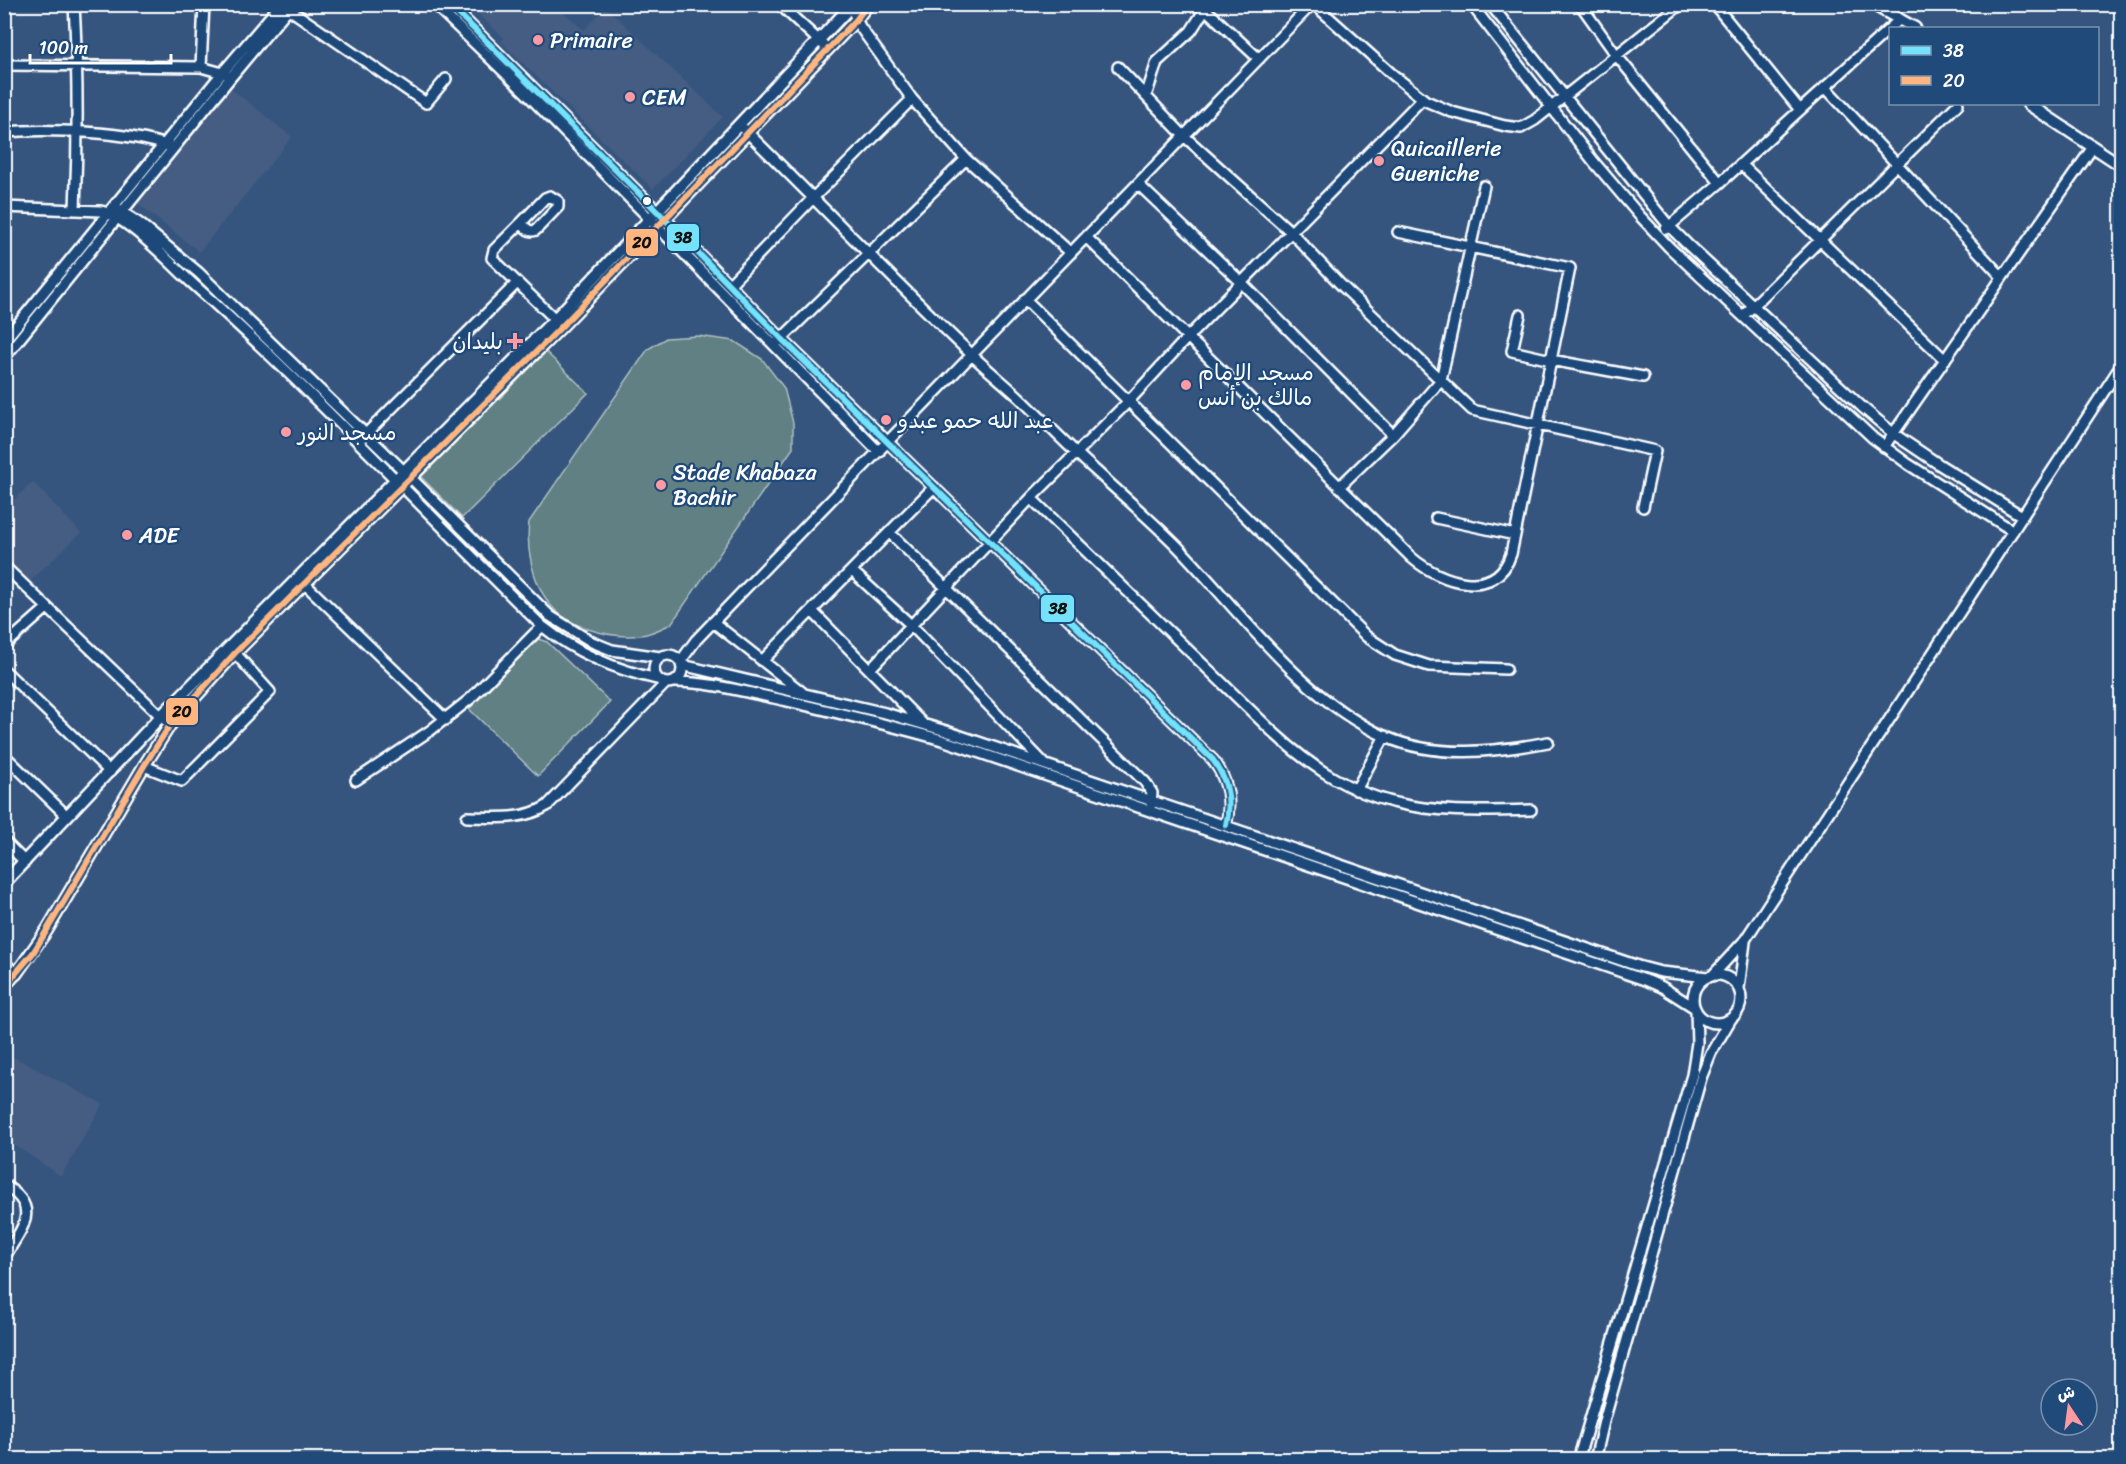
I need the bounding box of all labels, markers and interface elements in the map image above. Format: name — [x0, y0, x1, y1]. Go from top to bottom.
place label: Primaire — [550, 21, 633, 60]
scale bar — [30, 27, 171, 65]
legend — [1889, 27, 2099, 105]
text: 100 m — [39, 32, 88, 64]
marker: Primaire — [531, 33, 545, 47]
text: 38 — [1943, 35, 1964, 67]
text: 20 — [1943, 65, 1965, 97]
place label: CEM — [642, 78, 687, 117]
marker: CEM — [623, 90, 637, 104]
place label: Quicaillerie Gueniche — [1391, 129, 1501, 193]
marker: Quicaillerie Gueniche — [1372, 154, 1386, 168]
unlabelled marker — [641, 195, 653, 207]
line badge: 38 — [666, 223, 700, 252]
text: 38 — [673, 223, 693, 252]
line badge: 20 — [625, 228, 659, 257]
text: 20 — [631, 228, 652, 257]
place label: بليدان — [452, 322, 503, 361]
marker: بليدان — [508, 334, 522, 348]
place label: مسجد الإمام مالك بن أنس — [1198, 353, 1314, 417]
marker: مسجد الإمام مالك بن أنس — [1179, 378, 1193, 392]
place label: عبد الله حمو عبدو — [897, 401, 1053, 440]
place label: مسجد النور — [296, 413, 396, 452]
marker: عبد الله حمو عبدو — [879, 413, 893, 427]
marker: مسجد النور — [279, 425, 293, 439]
place label: Stade Khabaza Bachir — [673, 453, 818, 517]
marker: Stade Khabaza Bachir — [654, 478, 668, 492]
place label: ADE — [138, 516, 181, 555]
marker: ADE — [120, 528, 134, 542]
line badge: 38 — [1040, 594, 1075, 623]
text: 38 — [1048, 594, 1068, 623]
line badge: 20 — [165, 697, 199, 726]
text: 20 — [171, 697, 192, 726]
north arrow — [2039, 1377, 2099, 1437]
text: ش — [2054, 1377, 2078, 1409]

